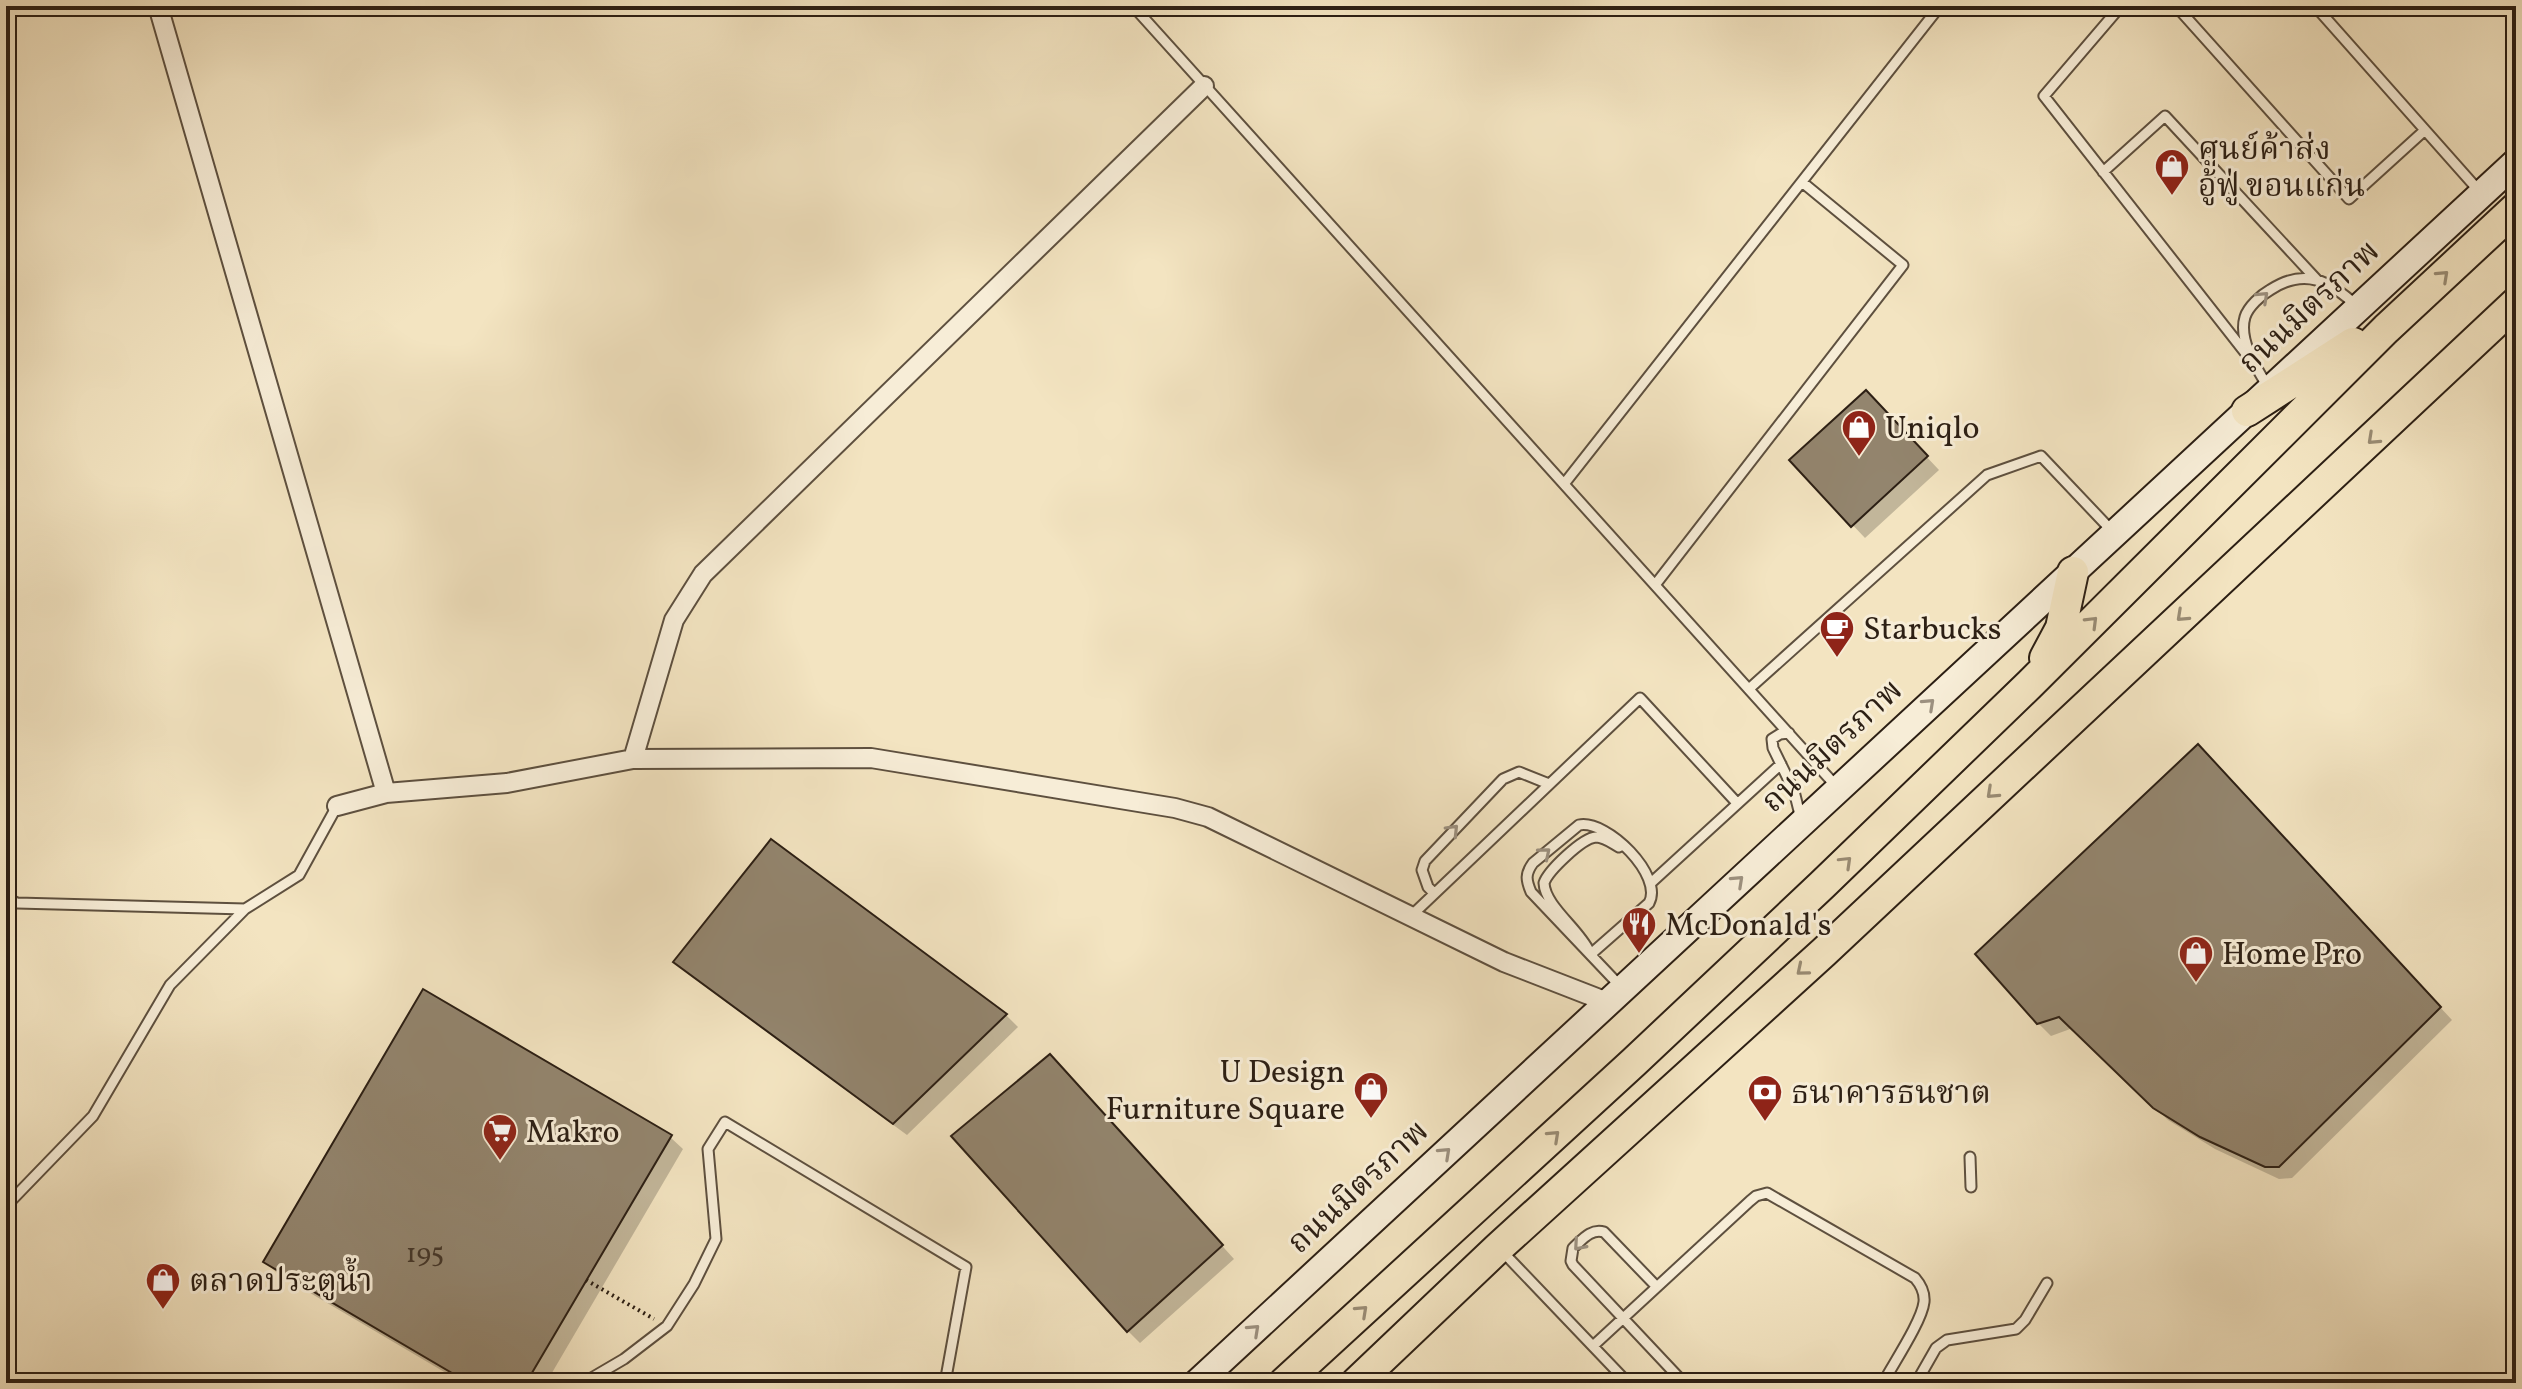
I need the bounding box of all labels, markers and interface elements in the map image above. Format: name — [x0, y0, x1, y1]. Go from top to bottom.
place label: ศูนย์ค้าส่ง อู้ฟู่ ขอนแก่น — [2198, 129, 2365, 210]
shop icon: ศูนย์ค้าส่ง อู้ฟู่ ขอนแก่น — [2153, 147, 2191, 197]
street label: ถนนมิตรภาพ — [2230, 231, 2390, 385]
one-way arrow — [2434, 270, 2448, 285]
one-way arrow — [2254, 292, 2268, 306]
shop icon: Uniqlo — [1840, 408, 1878, 458]
place label: Uniqlo — [1885, 408, 1979, 452]
one-way arrow — [2367, 429, 2382, 443]
one-way arrow — [2177, 606, 2191, 621]
cafe icon: Starbucks — [1818, 609, 1856, 659]
place label: Starbucks — [1863, 609, 2001, 653]
one-way arrow — [2083, 617, 2097, 631]
street label: ถนนมิตรภาพ — [1753, 670, 1913, 824]
one-way arrow — [1919, 700, 1934, 714]
one-way arrow — [1987, 784, 2001, 799]
one-way arrow — [1444, 825, 1458, 839]
one-way arrow — [1536, 848, 1551, 863]
one-way arrow — [1837, 857, 1851, 871]
one-way arrow — [1729, 876, 1743, 891]
restaurant icon: McDonald's — [1620, 905, 1658, 955]
place label: McDonald's — [1665, 905, 1832, 949]
shop icon: Home Pro — [2177, 934, 2215, 984]
place label: Home Pro — [2222, 934, 2362, 978]
one-way arrow — [1797, 960, 1811, 975]
place label: U Design Furniture Square — [1106, 1052, 1345, 1133]
shop icon: U Design Furniture Square — [1352, 1070, 1390, 1120]
bank icon: ธนาคารธนชาต — [1746, 1073, 1784, 1123]
place label: ธนาคารธนชาต — [1791, 1073, 1991, 1117]
street label: ถนนมิตรภาพ — [1279, 1111, 1439, 1265]
supermarket icon: Makro — [481, 1112, 519, 1162]
place label: Makro — [526, 1112, 620, 1156]
one-way arrow — [1545, 1130, 1559, 1145]
one-way arrow — [1436, 1148, 1450, 1163]
house number: 195 — [406, 1235, 444, 1274]
one-way arrow — [1575, 1236, 1589, 1250]
place label: ตลาดประตูน้ำ — [189, 1257, 372, 1305]
shop icon: ตลาดประตูน้ำ — [144, 1261, 182, 1311]
one-way arrow — [1353, 1307, 1368, 1321]
one-way arrow — [1245, 1326, 1260, 1340]

